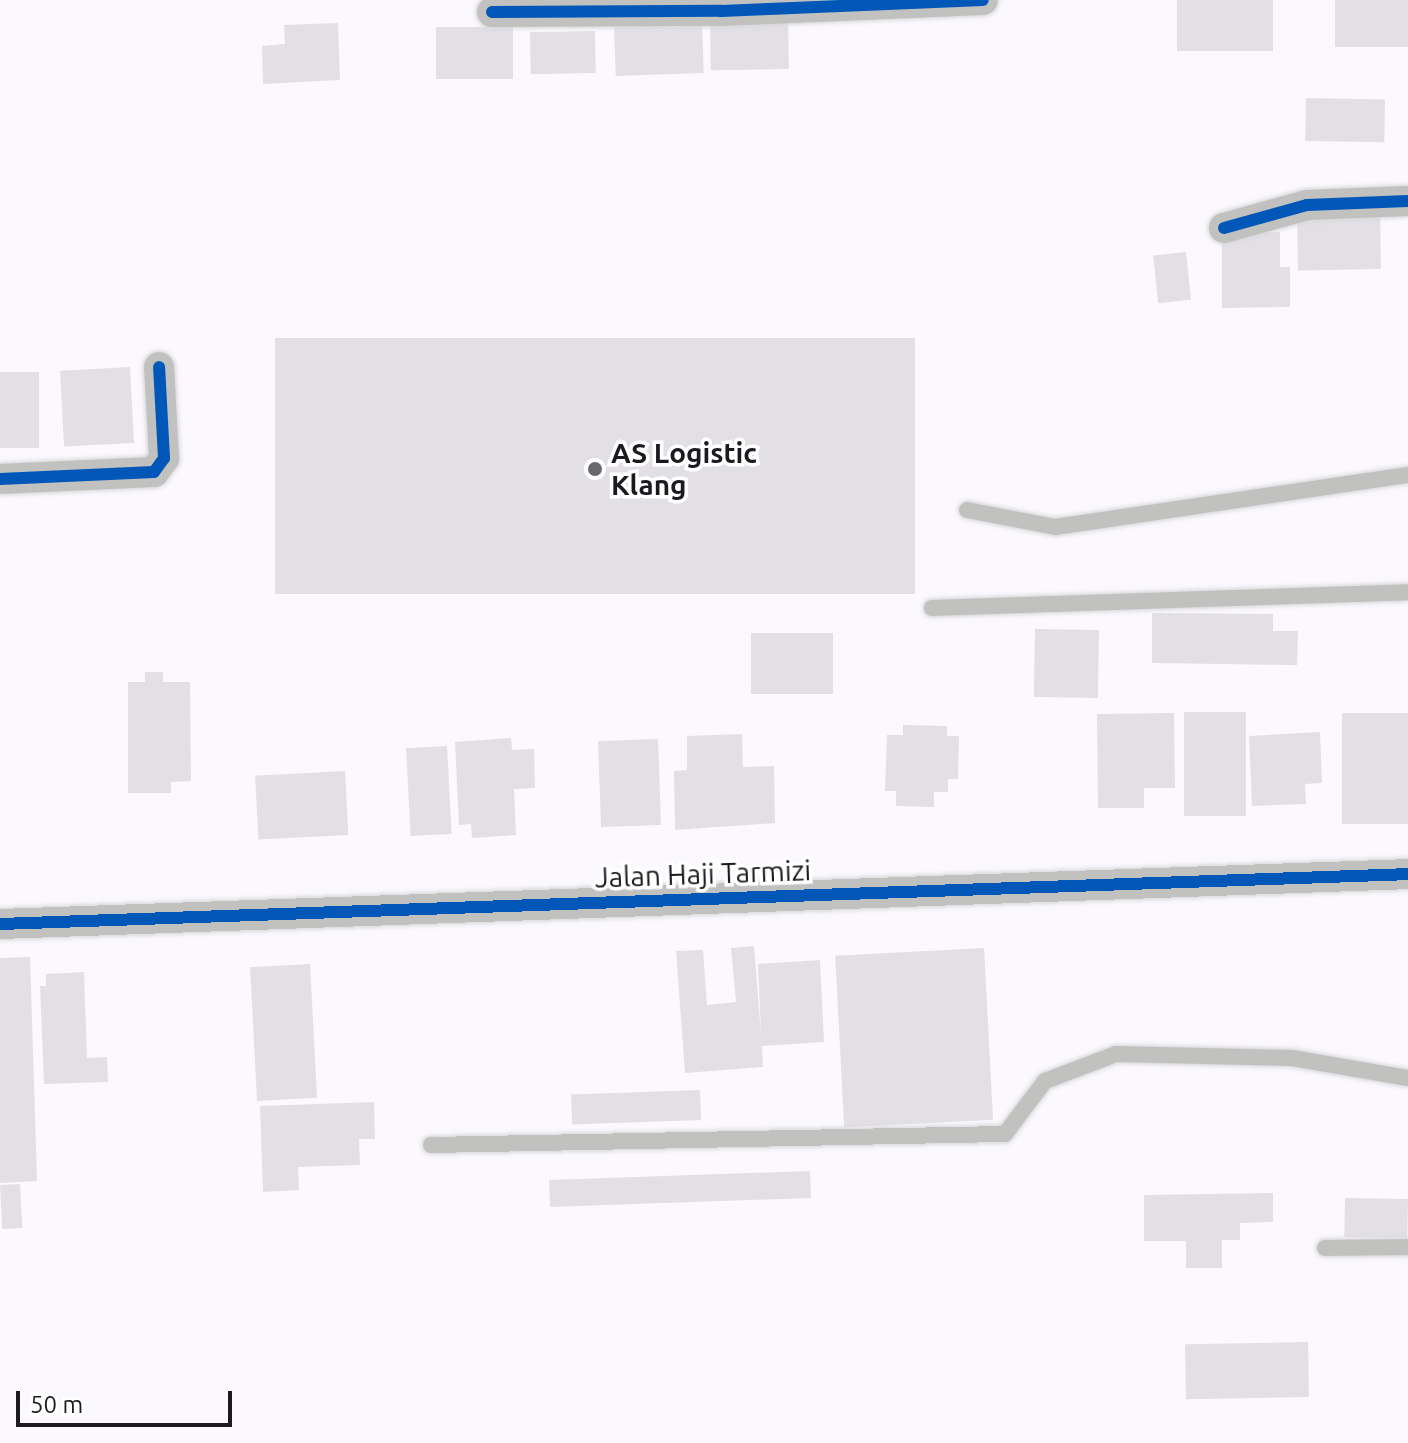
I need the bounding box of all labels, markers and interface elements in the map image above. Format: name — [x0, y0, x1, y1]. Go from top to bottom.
place label: AS Logistic Klang — [611, 436, 757, 502]
marker: AS Logistic Klang — [586, 460, 604, 478]
street label: Jalan Haji Tarmizi — [594, 853, 812, 895]
scale bar — [20, 1375, 236, 1425]
text: 50 m — [30, 1391, 83, 1418]

